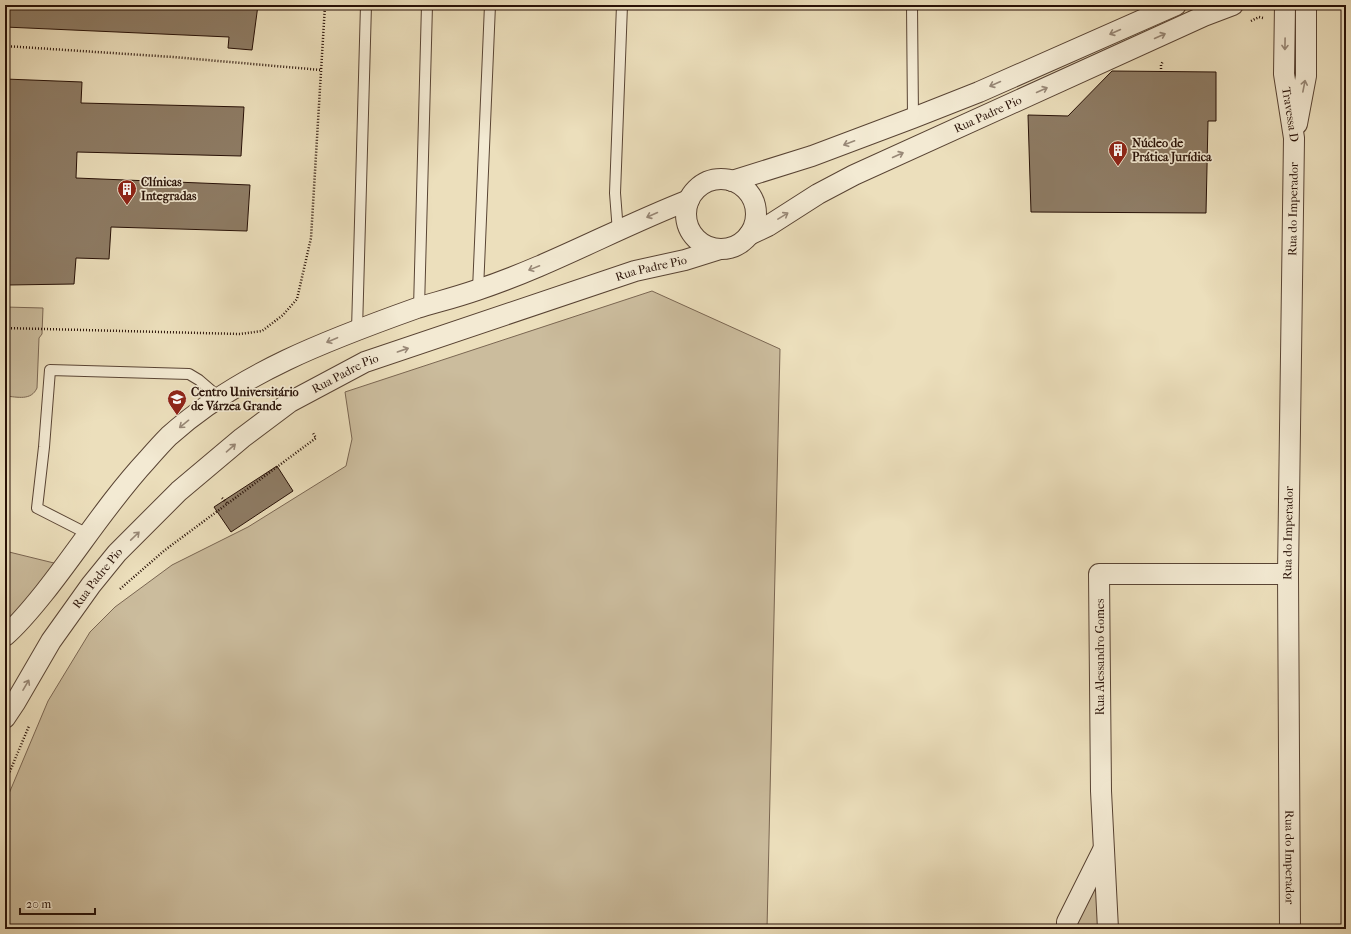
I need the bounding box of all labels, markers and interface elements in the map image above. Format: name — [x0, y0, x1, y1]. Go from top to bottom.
one-way arrow — [1109, 29, 1121, 37]
one-way arrow — [1154, 32, 1166, 39]
one-way arrow — [1281, 37, 1289, 50]
one-way arrow — [1300, 80, 1308, 93]
one-way arrow — [990, 81, 1002, 89]
one-way arrow — [1035, 86, 1047, 93]
street label: Travessa D — [1279, 86, 1302, 143]
street label: Rua Padre Pio — [952, 93, 1024, 136]
place label: Núcleo de Prática Jurídica — [1132, 136, 1212, 165]
one-way arrow — [843, 139, 855, 147]
building icon: Núcleo de Prática Jurídica — [1107, 139, 1129, 167]
one-way arrow — [891, 151, 903, 158]
street label: Rua do Imperador — [1285, 161, 1301, 256]
place label: Clínicas Integradas — [141, 175, 197, 204]
building icon: Clínicas Integradas — [116, 178, 138, 206]
one-way arrow — [647, 211, 659, 219]
one-way arrow — [777, 212, 789, 220]
street label: Rua Padre Pio — [614, 253, 688, 284]
one-way arrow — [528, 264, 540, 272]
one-way arrow — [327, 336, 339, 344]
one-way arrow — [397, 345, 409, 353]
street label: Rua Padre Pio — [309, 351, 380, 396]
place label: Centro Universitário de Várzea Grande — [191, 385, 299, 413]
school or university icon: Centro Universitário de Várzea Grande — [166, 388, 188, 416]
one-way arrow — [178, 420, 189, 429]
one-way arrow — [225, 444, 235, 453]
street label: Rua do Imperador — [1280, 485, 1296, 580]
one-way arrow — [130, 531, 140, 540]
street label: Rua Padre Pio — [70, 545, 125, 611]
street label: Rua Alessandro Gomes — [1093, 598, 1107, 715]
one-way arrow — [22, 679, 30, 691]
street label: Rua do Imperador — [1282, 810, 1297, 905]
scale bar — [20, 890, 95, 916]
text: 20 m — [26, 897, 51, 911]

